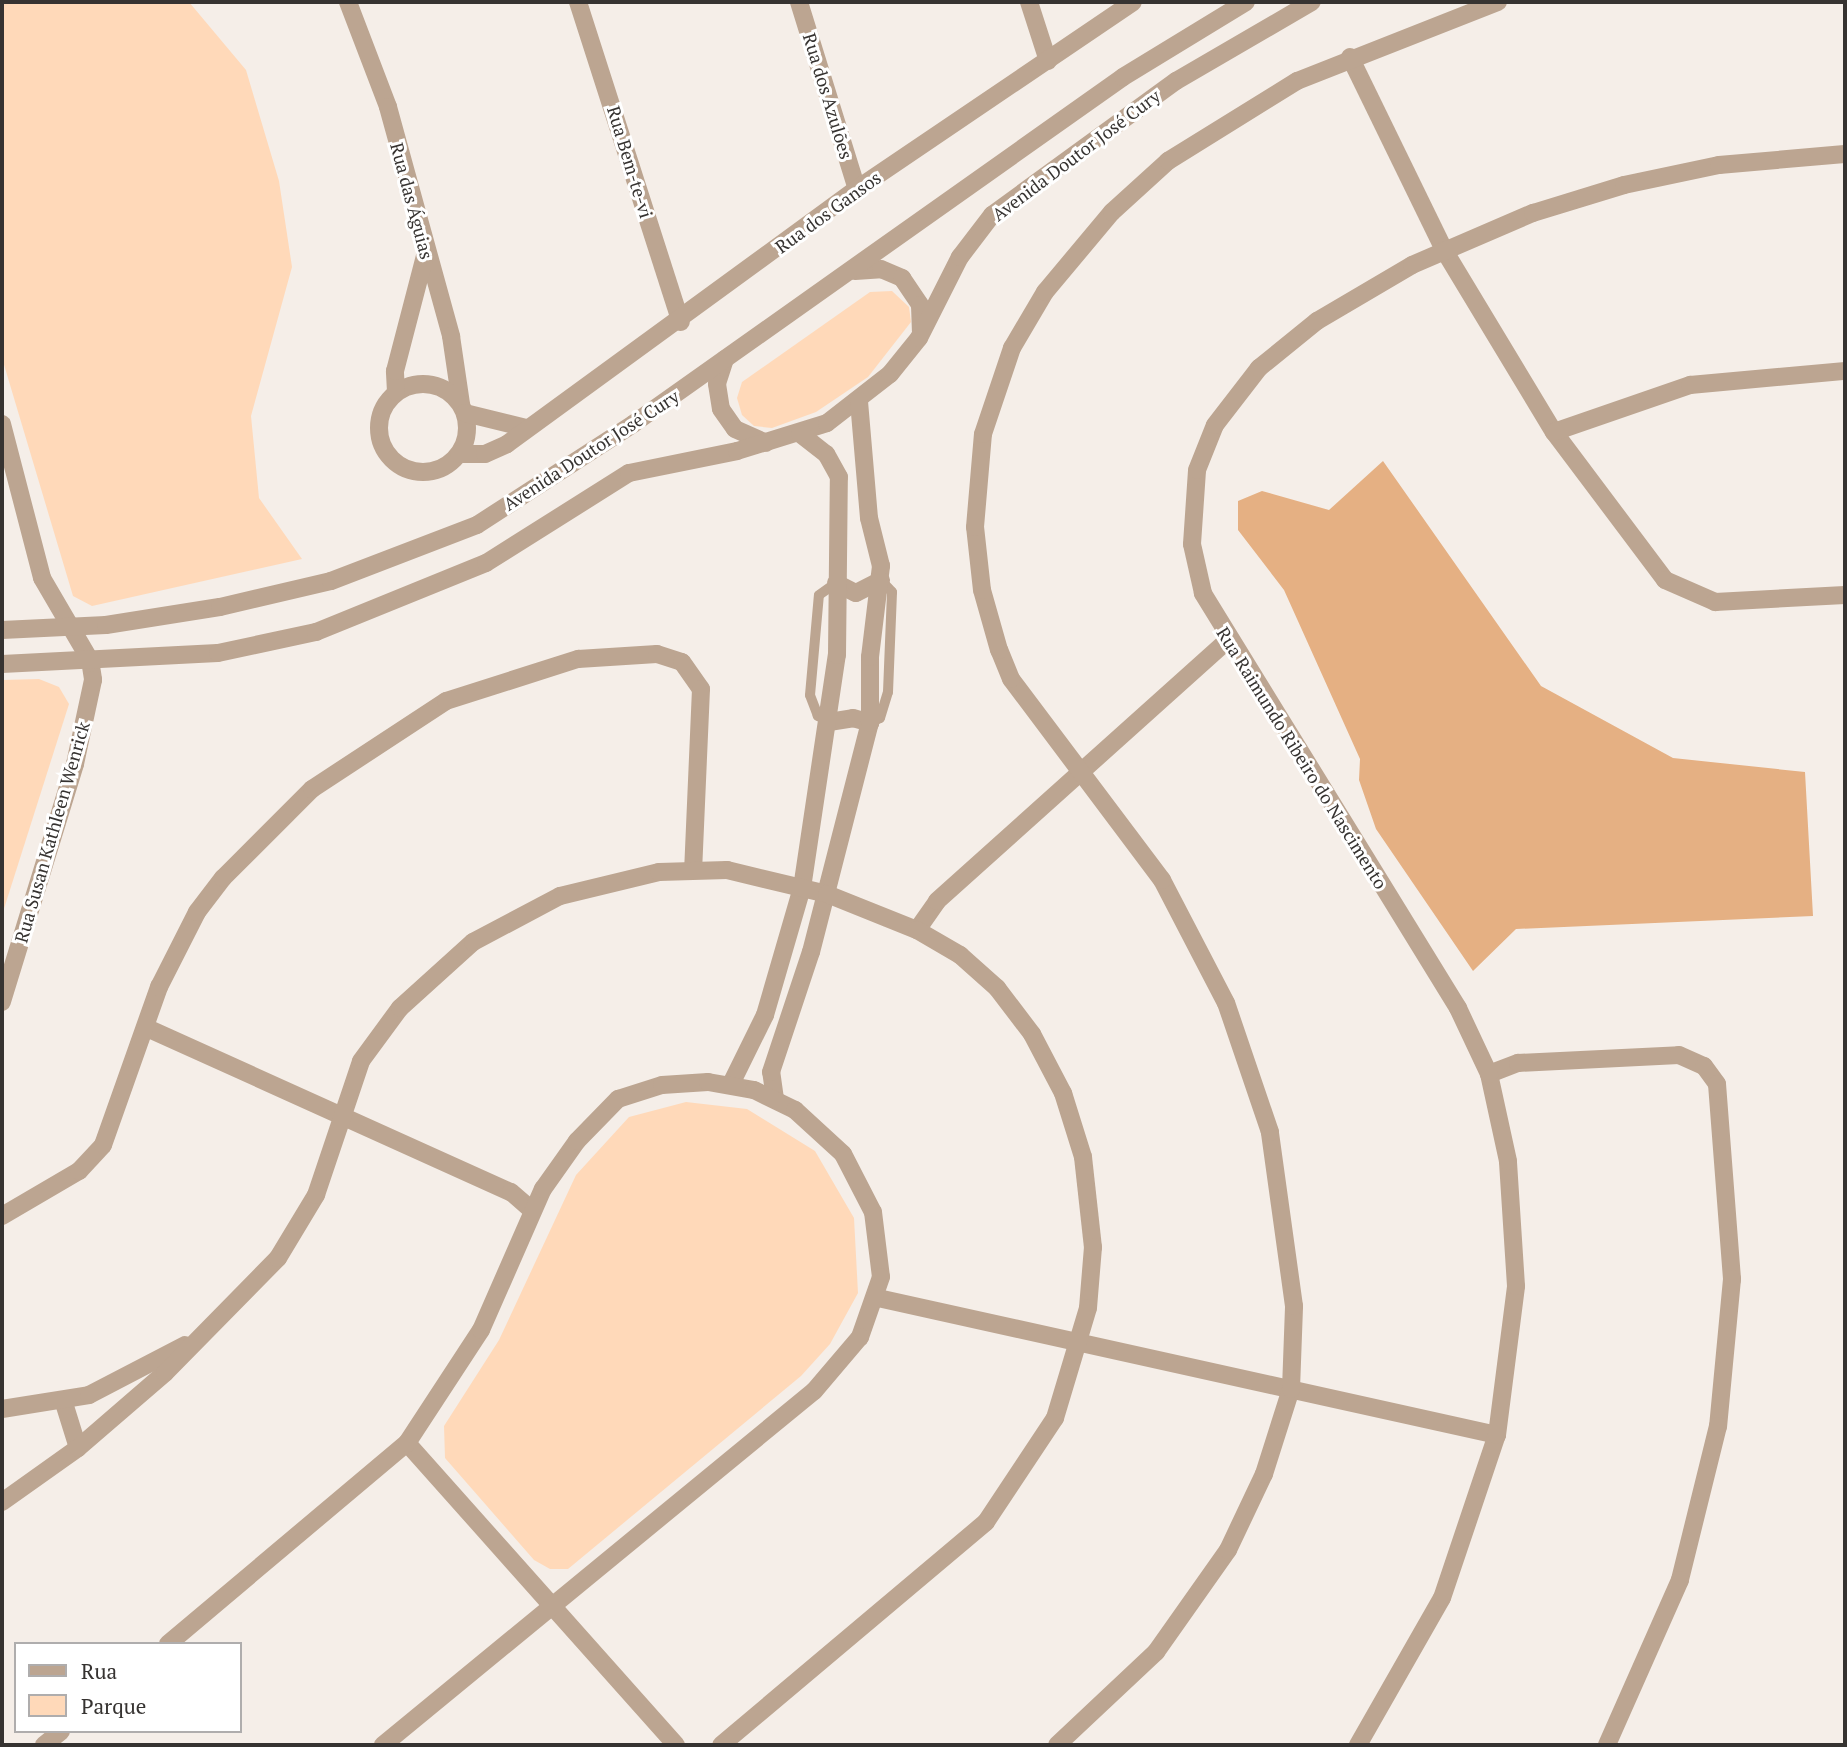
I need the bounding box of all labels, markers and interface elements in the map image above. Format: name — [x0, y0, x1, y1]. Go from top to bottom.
street label: Rua dos Azulões — [799, 30, 857, 162]
street label: Avenida Doutor José Cury — [988, 85, 1164, 225]
street label: Rua Bem-te-vi — [603, 103, 657, 221]
street label: Rua das Águias — [386, 140, 438, 262]
street label: Rua dos Gansos — [771, 167, 885, 257]
street label: Avenida Doutor José Cury — [499, 385, 683, 515]
street label: Rua Raimundo Ribeiro do Nascimento — [1212, 623, 1392, 893]
street label: Rua Susan Kathleen Wenrick — [10, 719, 94, 945]
legend — [14, 1642, 242, 1733]
text: Rua — [81, 1657, 117, 1685]
text: Parque — [81, 1692, 146, 1720]

